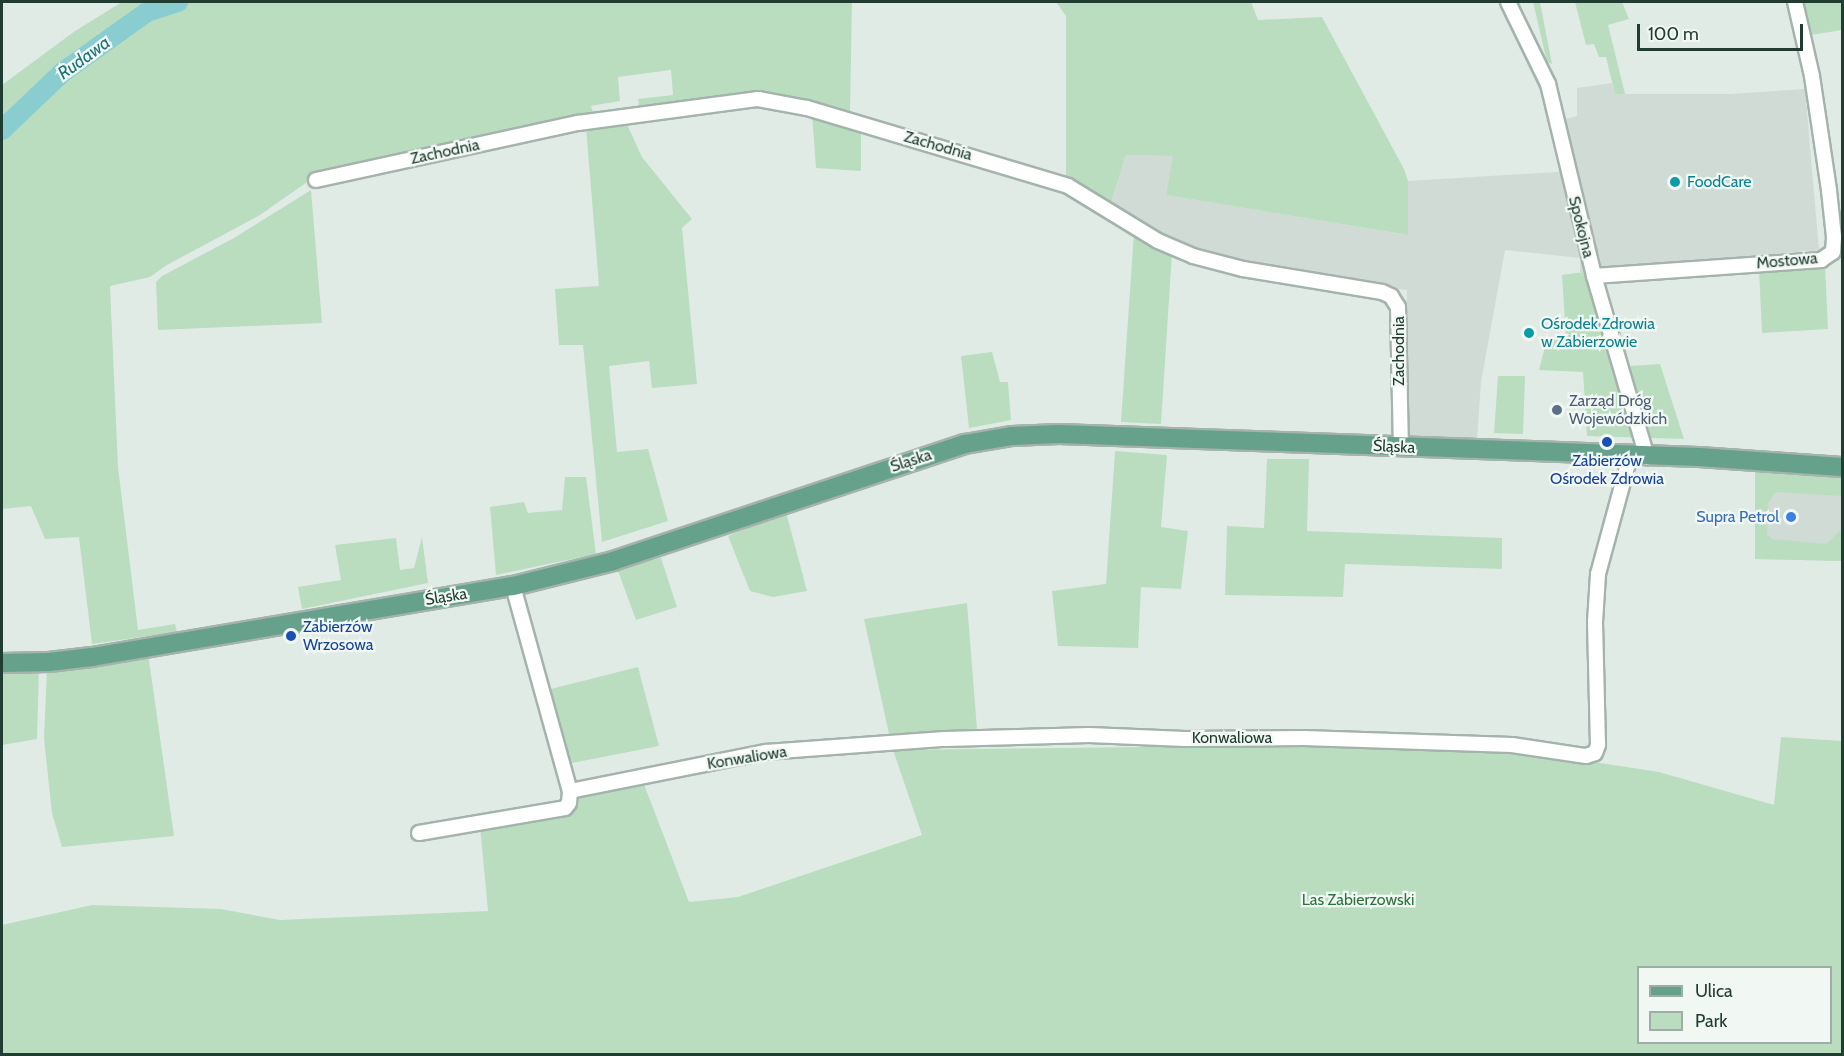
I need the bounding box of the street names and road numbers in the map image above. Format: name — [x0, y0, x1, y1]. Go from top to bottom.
street label: Zachodnia — [902, 127, 974, 165]
street label: Zachodnia — [409, 135, 481, 169]
street label: Spokojna — [1564, 194, 1598, 260]
street label: Mostowa — [1756, 249, 1818, 273]
street label: Zachodnia — [1389, 316, 1409, 386]
street label: Śląska — [1372, 436, 1416, 458]
street label: Śląska — [888, 445, 934, 477]
street label: Śląska — [424, 584, 468, 610]
street label: Konwaliowa — [1192, 728, 1272, 748]
street label: Konwaliowa — [706, 742, 788, 774]

